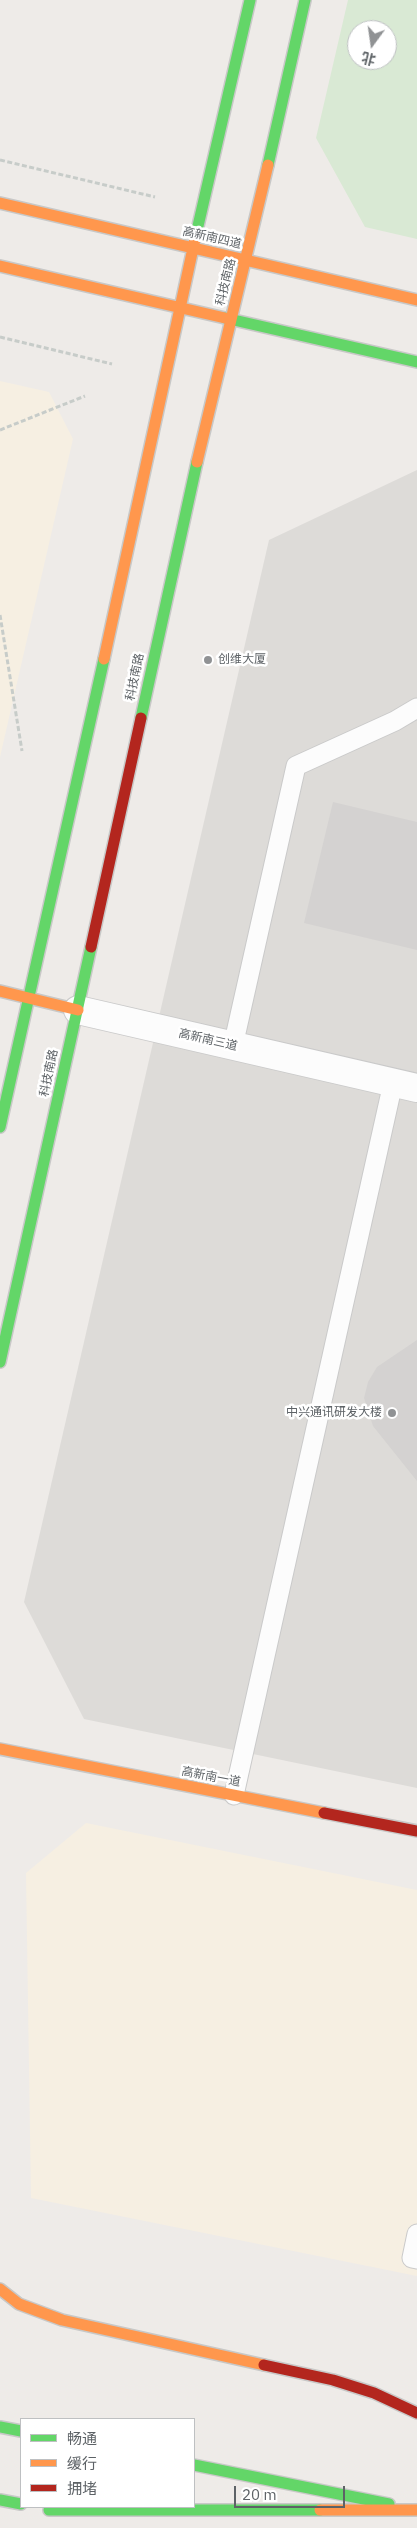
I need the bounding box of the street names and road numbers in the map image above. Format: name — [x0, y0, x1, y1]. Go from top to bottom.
street label: 高新南四道 — [181, 224, 243, 252]
street label: 科技南路 — [213, 257, 239, 307]
street label: 科技南路 — [123, 652, 147, 702]
street label: 高新南三道 — [177, 1026, 239, 1054]
street label: 科技南路 — [37, 1048, 61, 1098]
street label: 高新南一道 — [180, 1764, 242, 1790]

